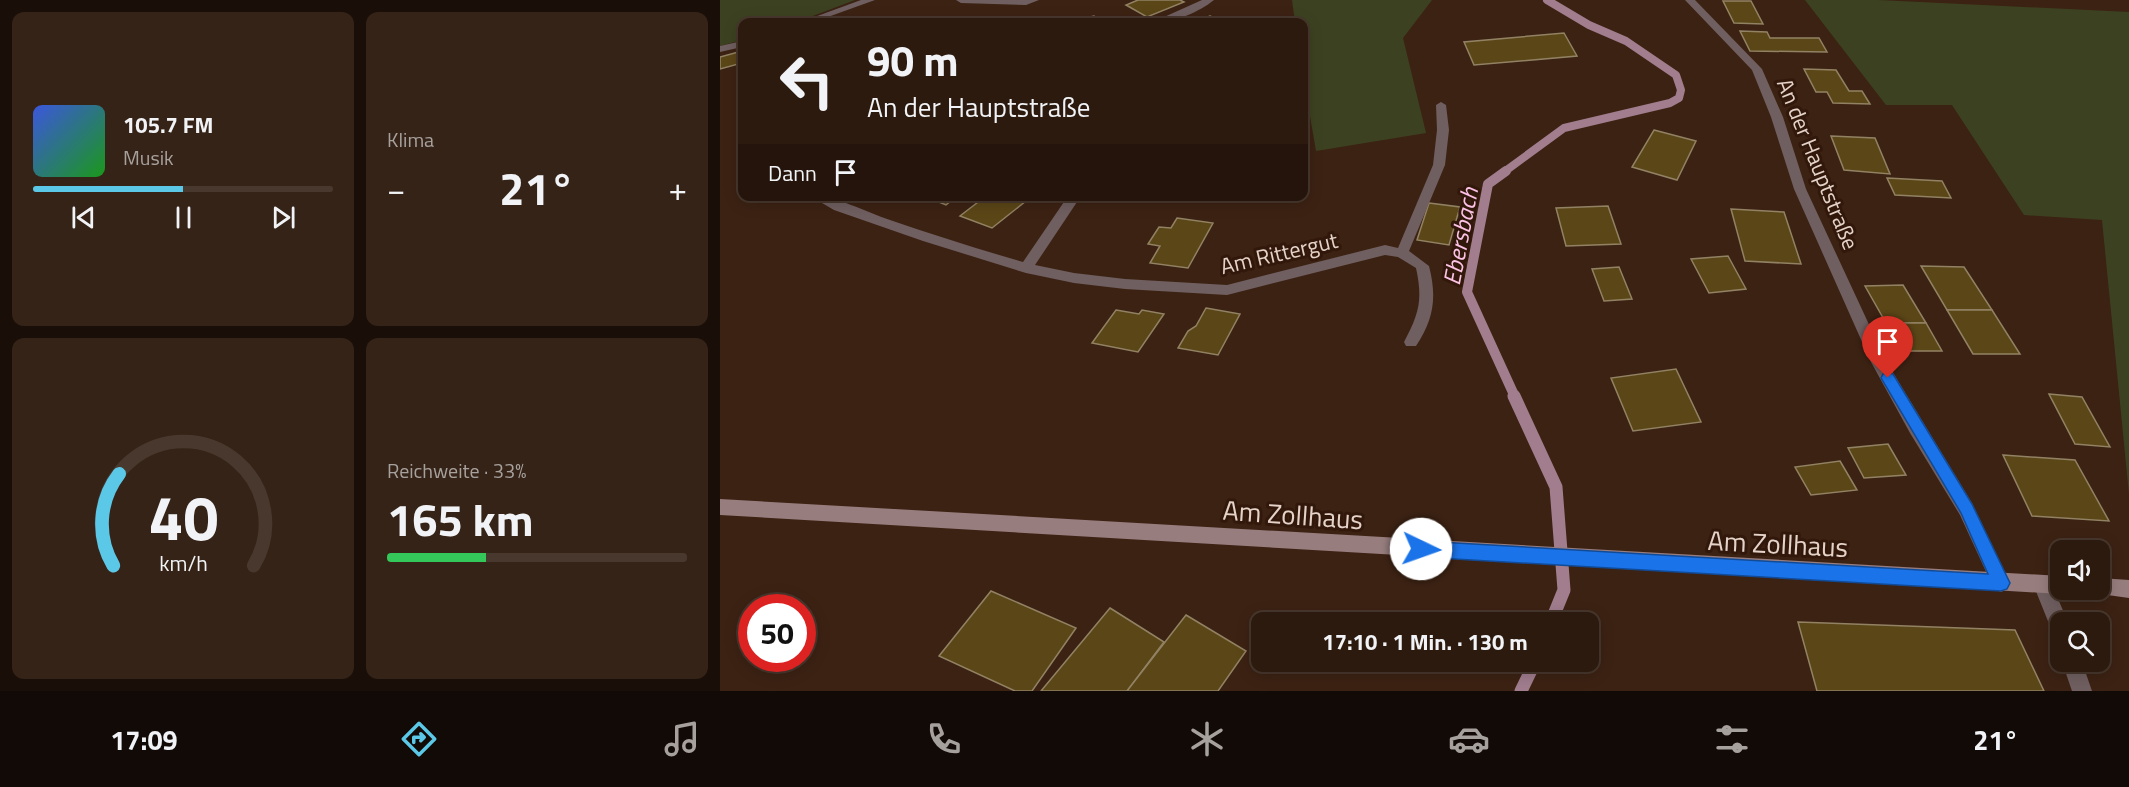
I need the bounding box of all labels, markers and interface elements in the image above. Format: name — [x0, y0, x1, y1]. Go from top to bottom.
text: 90 m — [867, 28, 959, 92]
icon: left — [768, 42, 846, 120]
street label: An der Hauptstraße — [1768, 73, 1868, 255]
text: An der Hauptstraße — [867, 86, 1090, 127]
text: 105.7 FM — [123, 108, 213, 142]
text: Klima — [387, 124, 434, 155]
text: Musik — [123, 142, 174, 173]
text: 21° — [499, 154, 575, 222]
text: Dann — [768, 156, 817, 190]
icon: arrive — [829, 156, 862, 189]
text: − — [387, 164, 405, 214]
text: + — [669, 164, 687, 214]
water label: Ebersbach — [1433, 183, 1487, 288]
icon: previous — [67, 201, 100, 234]
icon: pause — [167, 201, 200, 234]
icon: next — [267, 201, 300, 234]
street label: Am Rittergut — [1217, 223, 1341, 283]
pin — [1862, 316, 1913, 378]
icon: arrive — [1871, 325, 1904, 358]
text: Reichweite · 33% — [387, 455, 526, 486]
text: 40 — [148, 469, 218, 564]
text: 165 km — [387, 485, 533, 553]
street label: Am Zollhaus — [1222, 489, 1364, 539]
position arrow — [1389, 517, 1453, 581]
street label: Am Zollhaus — [1707, 519, 1849, 567]
map controls — [2050, 540, 2110, 672]
button: sound — [2050, 540, 2110, 600]
text: km/h — [159, 547, 207, 579]
speed limit sign: 50 — [738, 594, 816, 672]
button: search — [2050, 612, 2110, 672]
text: 17:10 · 1 Min. · 130 m — [1322, 625, 1528, 659]
icon: directions — [398, 718, 440, 760]
icon: music — [661, 718, 703, 760]
icon: phone — [923, 718, 965, 760]
icon: climate — [1186, 718, 1228, 760]
icon: car — [1448, 718, 1490, 760]
icon: filters — [1711, 718, 1753, 760]
text: 17:09 — [110, 719, 178, 760]
text: 21° — [1973, 719, 2019, 760]

